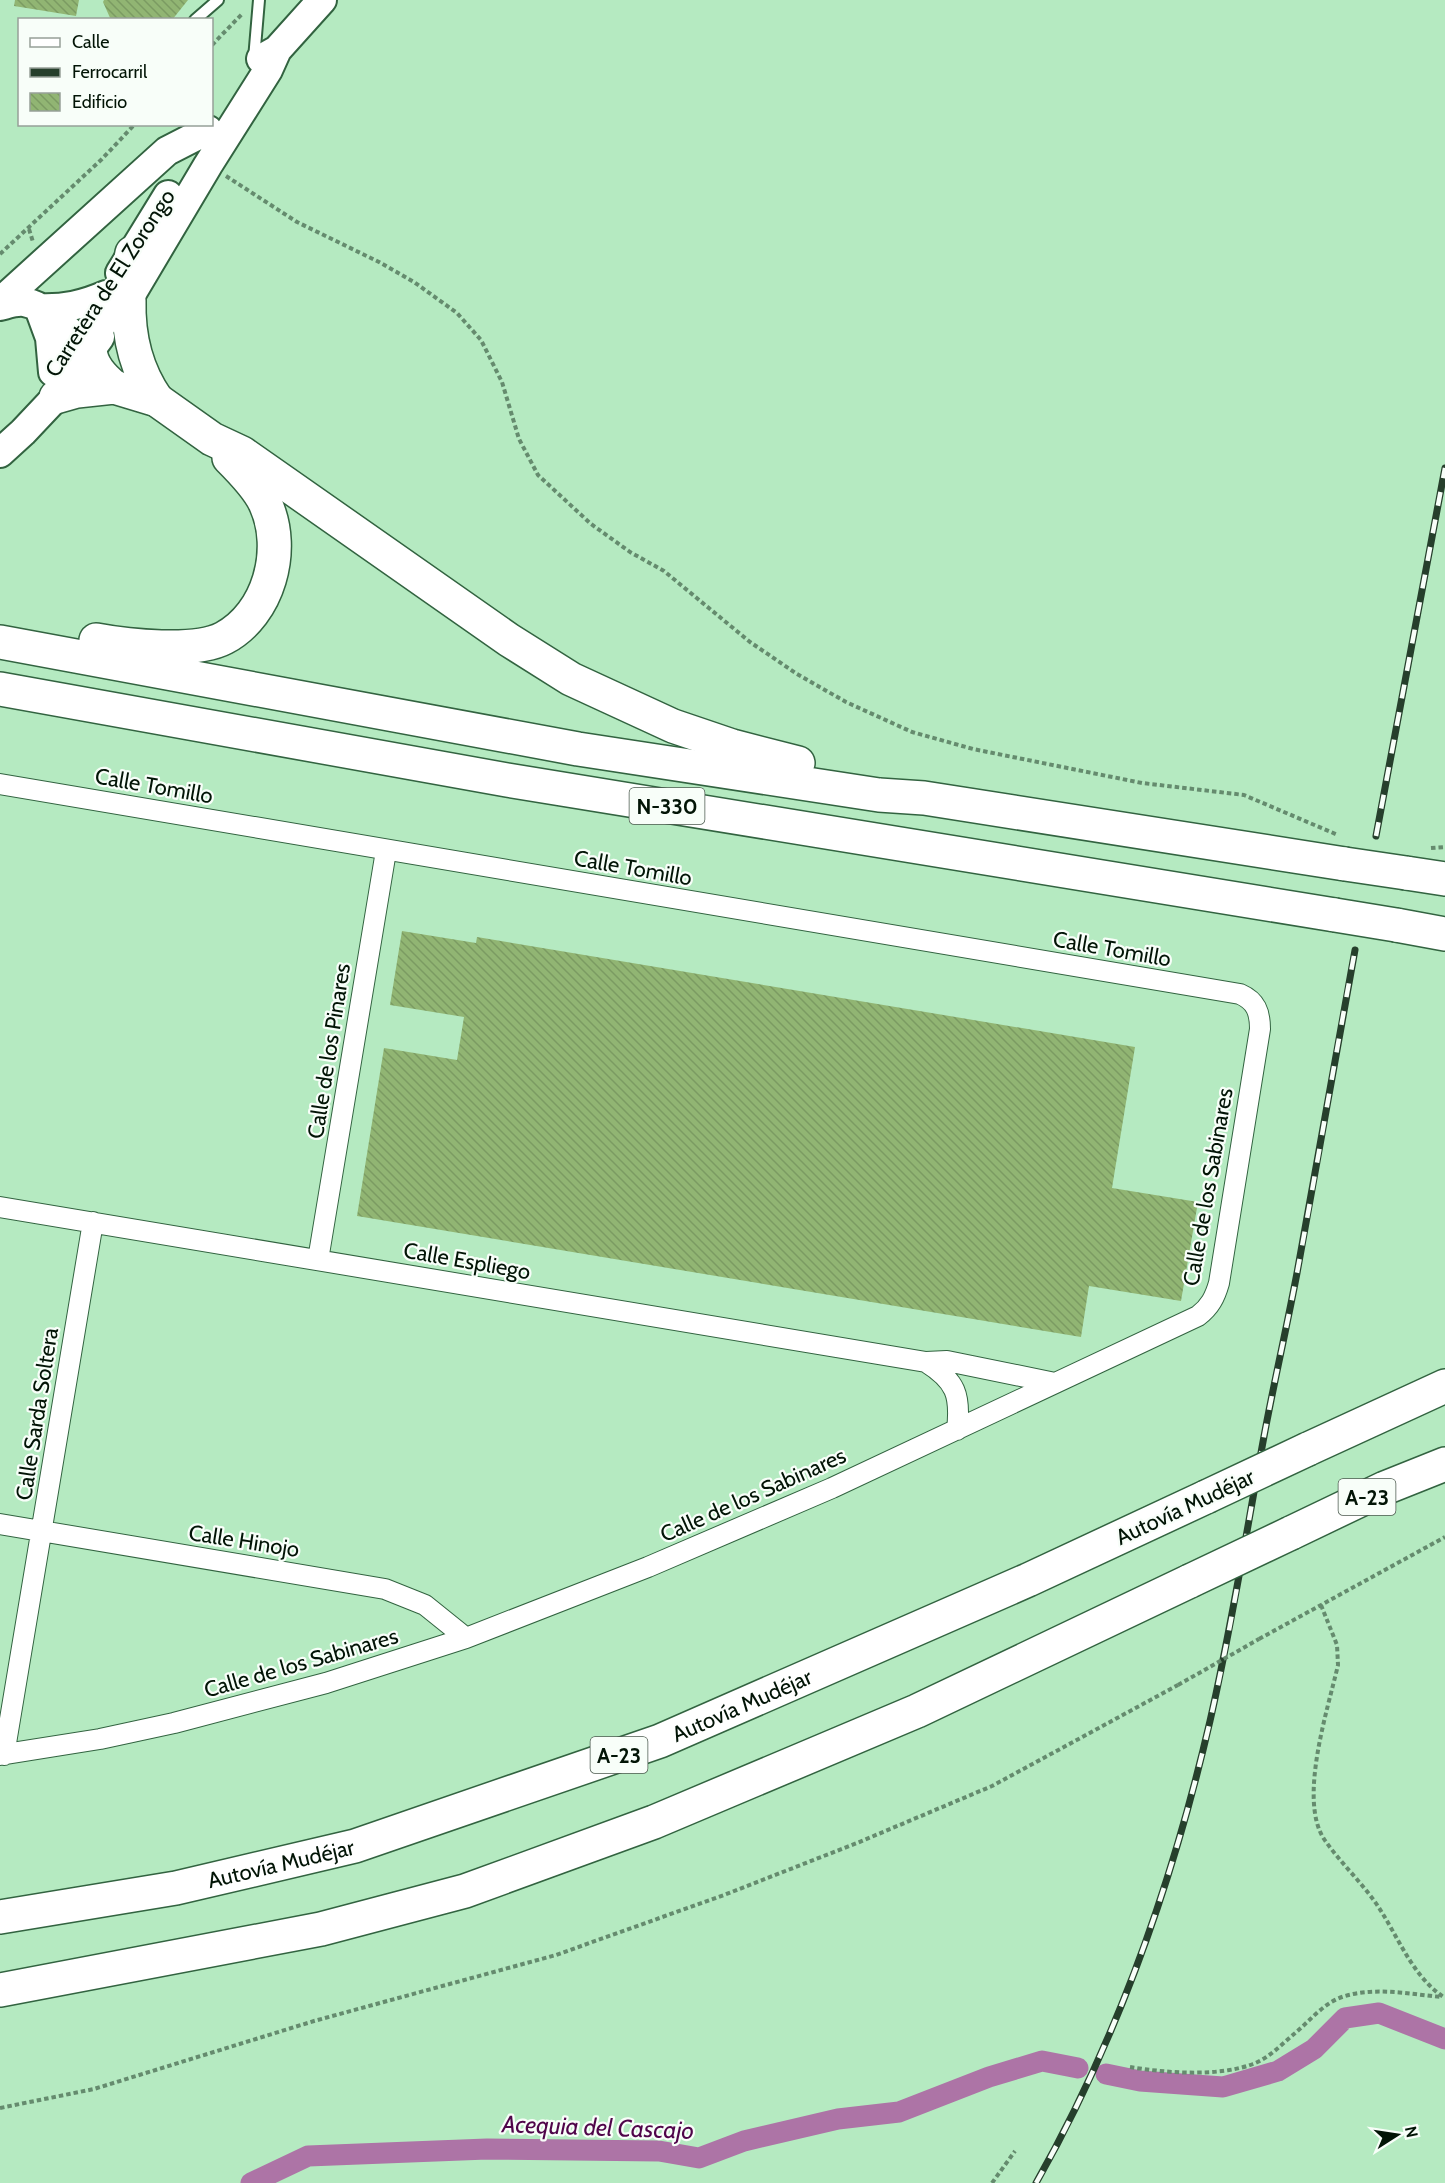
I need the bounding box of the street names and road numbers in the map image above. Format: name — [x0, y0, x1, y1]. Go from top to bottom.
street label: Carretera de El Zorongo — [39, 184, 181, 382]
street label: Calle Tomillo — [93, 762, 215, 810]
road number: N-330 — [630, 788, 704, 824]
street label: Calle Tomillo — [572, 844, 694, 892]
street label: Calle Tomillo — [1051, 925, 1173, 973]
street label: Calle de los Pinares — [302, 961, 356, 1141]
street label: Calle de los Sabinares — [1177, 1086, 1239, 1288]
street label: Calle Espliego — [402, 1237, 532, 1285]
street label: Calle Sarda Soltera — [10, 1325, 64, 1502]
street label: Calle de los Sabinares — [656, 1442, 850, 1548]
street label: Autovía Mudéjar — [1111, 1463, 1259, 1551]
road number: A-23 — [1338, 1479, 1396, 1515]
street label: Calle Hinojo — [187, 1519, 301, 1563]
street label: Calle de los Sabinares — [201, 1622, 401, 1704]
street label: Autovía Mudéjar — [668, 1663, 816, 1748]
road number: A-23 — [590, 1737, 648, 1773]
street label: Autovía Mudéjar — [205, 1833, 357, 1894]

